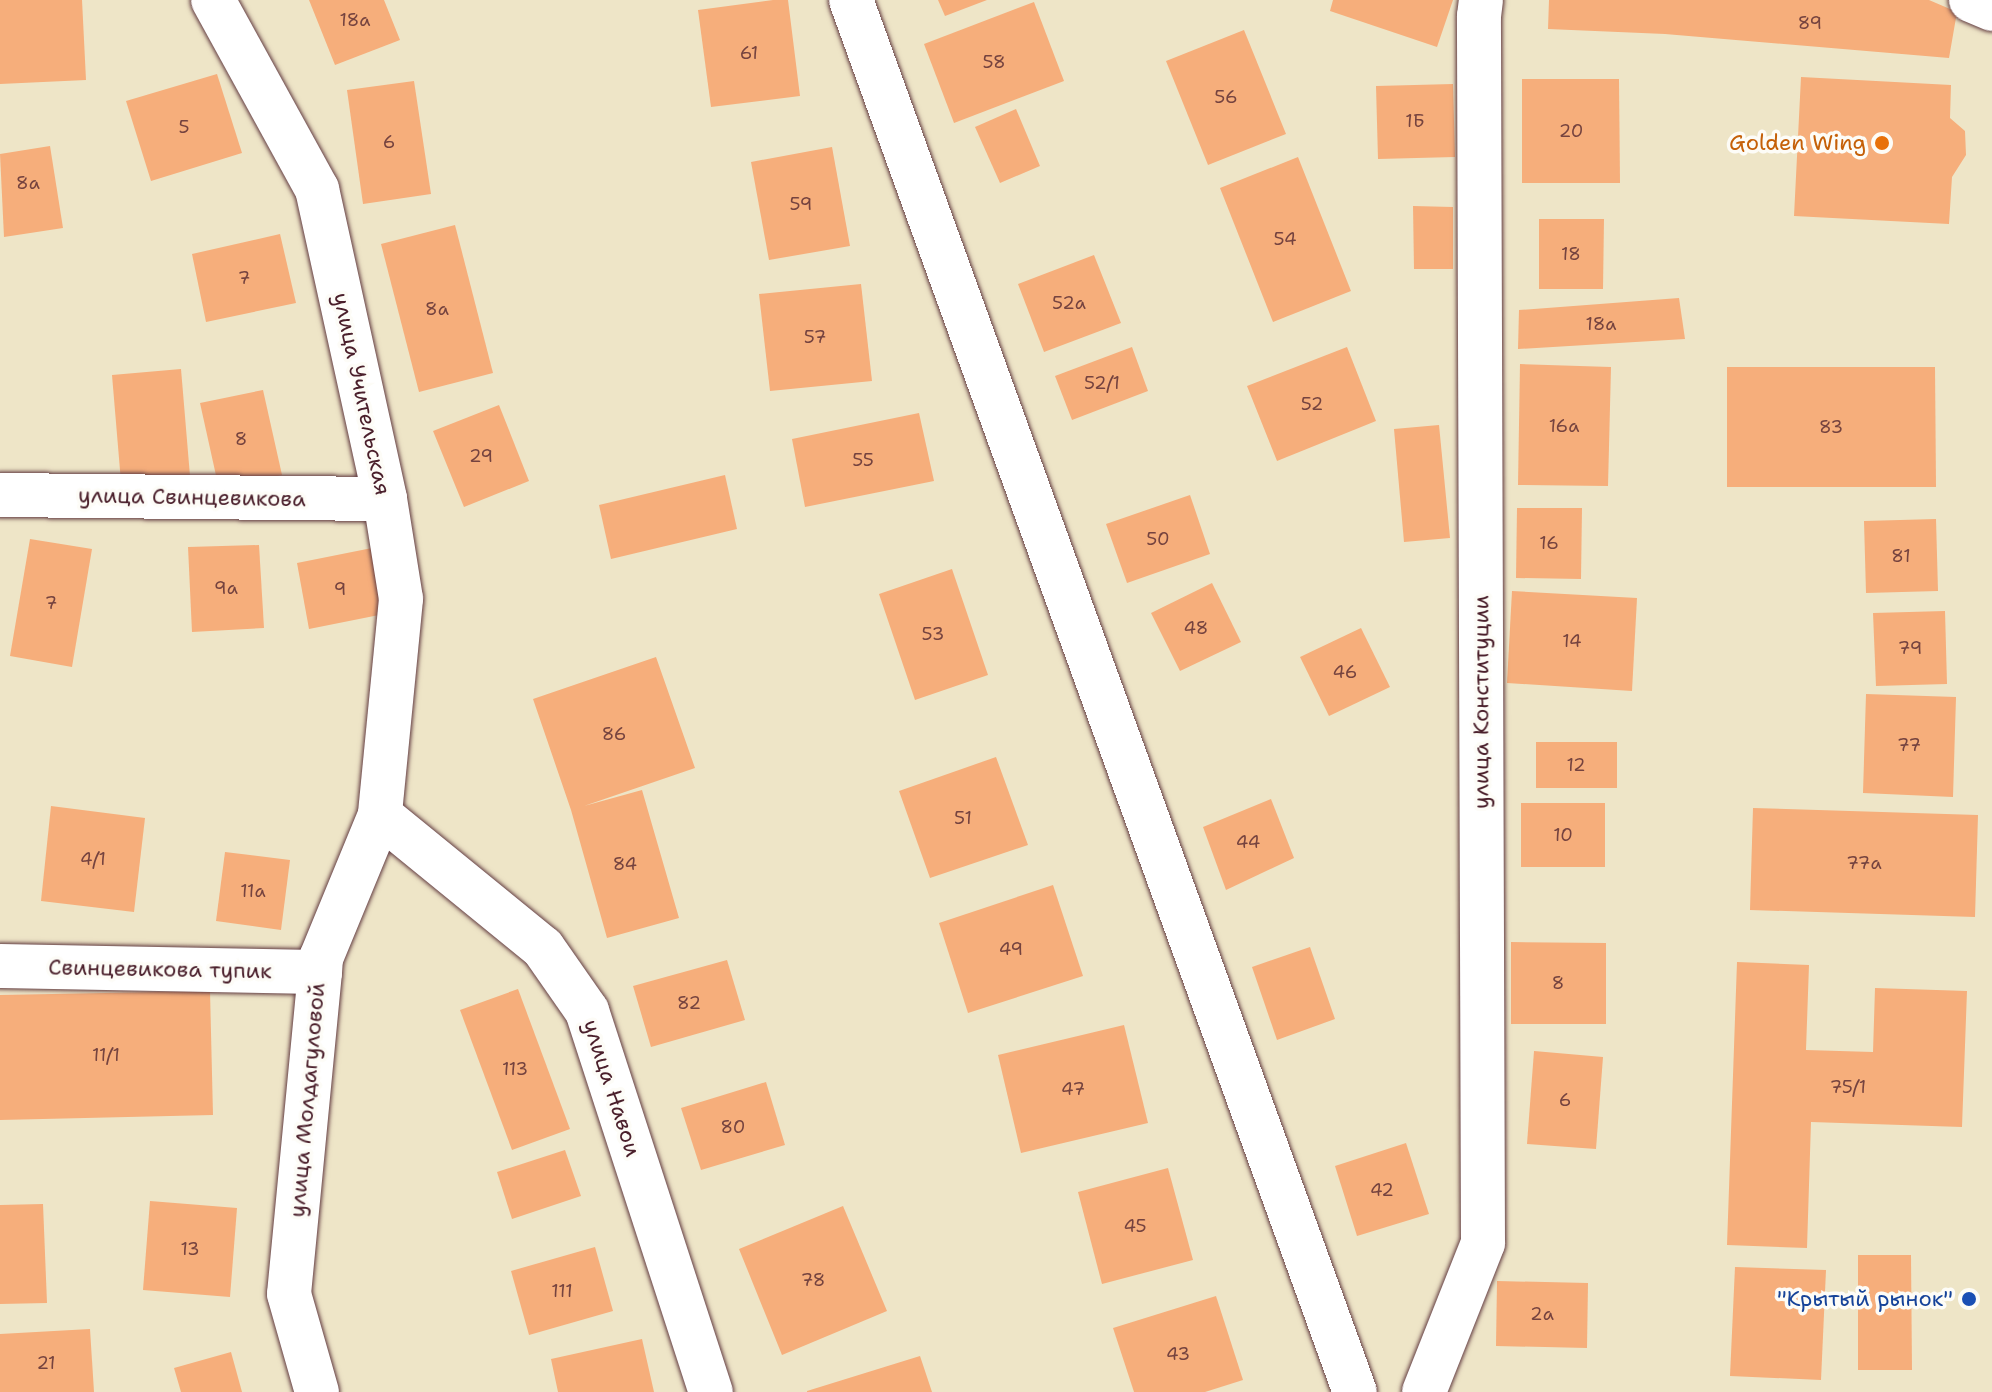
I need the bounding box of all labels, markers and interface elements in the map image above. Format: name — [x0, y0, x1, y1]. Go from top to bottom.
house number: 18а — [339, 9, 371, 31]
house number: 89 — [1798, 12, 1822, 34]
house number: 61 — [740, 42, 758, 64]
house number: 58 — [982, 51, 1006, 73]
house number: 56 — [1214, 86, 1238, 108]
house number: 1Б — [1405, 110, 1425, 132]
house number: 5 — [178, 116, 190, 138]
house number: 20 — [1559, 120, 1583, 142]
place label: Golden Wing — [1729, 130, 1866, 156]
house number: 6 — [383, 131, 395, 153]
marker: Golden Wing — [1873, 134, 1891, 152]
house number: 8а — [16, 172, 40, 194]
house number: 59 — [790, 193, 812, 215]
house number: 54 — [1273, 228, 1297, 250]
house number: 18 — [1561, 243, 1581, 265]
house number: 7 — [238, 267, 250, 289]
street label: улица Учительская — [328, 290, 396, 498]
house number: 52а — [1052, 292, 1086, 314]
house number: 8а — [425, 298, 449, 320]
house number: 18а — [1585, 313, 1617, 335]
house number: 57 — [804, 326, 826, 348]
house number: 52/1 — [1084, 372, 1120, 394]
house number: 52 — [1301, 393, 1323, 415]
house number: 16а — [1549, 415, 1579, 437]
house number: 83 — [1819, 416, 1843, 438]
house number: 8 — [235, 428, 247, 450]
house number: 29 — [469, 445, 493, 467]
house number: 55 — [852, 449, 874, 471]
street label: улица Свинцевикова — [78, 482, 306, 512]
house number: 50 — [1146, 528, 1170, 550]
house number: 16 — [1539, 532, 1559, 554]
house number: 81 — [1891, 545, 1911, 567]
house number: 9а — [214, 577, 238, 599]
house number: 9 — [334, 578, 346, 600]
house number: 7 — [45, 592, 57, 614]
street label: улица Конституции — [1468, 595, 1494, 809]
house number: 48 — [1184, 617, 1208, 639]
house number: 53 — [922, 623, 944, 645]
house number: 14 — [1562, 630, 1582, 652]
house number: 79 — [1898, 637, 1922, 659]
house number: 46 — [1333, 661, 1357, 683]
house number: 86 — [602, 723, 626, 745]
house number: 77 — [1897, 734, 1921, 756]
house number: 12 — [1566, 754, 1586, 776]
house number: 51 — [954, 807, 972, 829]
house number: 10 — [1553, 824, 1573, 846]
house number: 44 — [1236, 831, 1260, 853]
house number: 4/1 — [80, 848, 106, 870]
house number: 77а — [1846, 852, 1882, 874]
house number: 84 — [613, 853, 637, 875]
house number: 11а — [240, 880, 266, 902]
house number: 49 — [999, 938, 1023, 960]
street label: Свинцевикова тупик — [48, 954, 272, 984]
house number: 8 — [1552, 972, 1564, 994]
street label: улица Молдагуловой — [284, 982, 330, 1218]
house number: 82 — [677, 992, 701, 1014]
street label: улица Навои — [577, 1016, 647, 1160]
house number: 11/1 — [92, 1044, 120, 1066]
house number: 113 — [502, 1058, 528, 1080]
house number: 75/1 — [1830, 1076, 1866, 1098]
house number: 47 — [1061, 1078, 1085, 1100]
house number: 6 — [1559, 1089, 1571, 1111]
house number: 80 — [721, 1116, 745, 1138]
house number: 42 — [1370, 1179, 1394, 1201]
house number: 45 — [1123, 1215, 1147, 1237]
house number: 13 — [180, 1238, 200, 1260]
house number: 78 — [801, 1269, 825, 1291]
house number: 111 — [551, 1280, 573, 1302]
place label: "Крытый рынок" — [1777, 1286, 1953, 1312]
marker: "Крытый рынок" — [1960, 1290, 1978, 1308]
house number: 2а — [1530, 1303, 1554, 1325]
house number: 43 — [1166, 1343, 1190, 1365]
house number: 21 — [36, 1352, 56, 1374]

